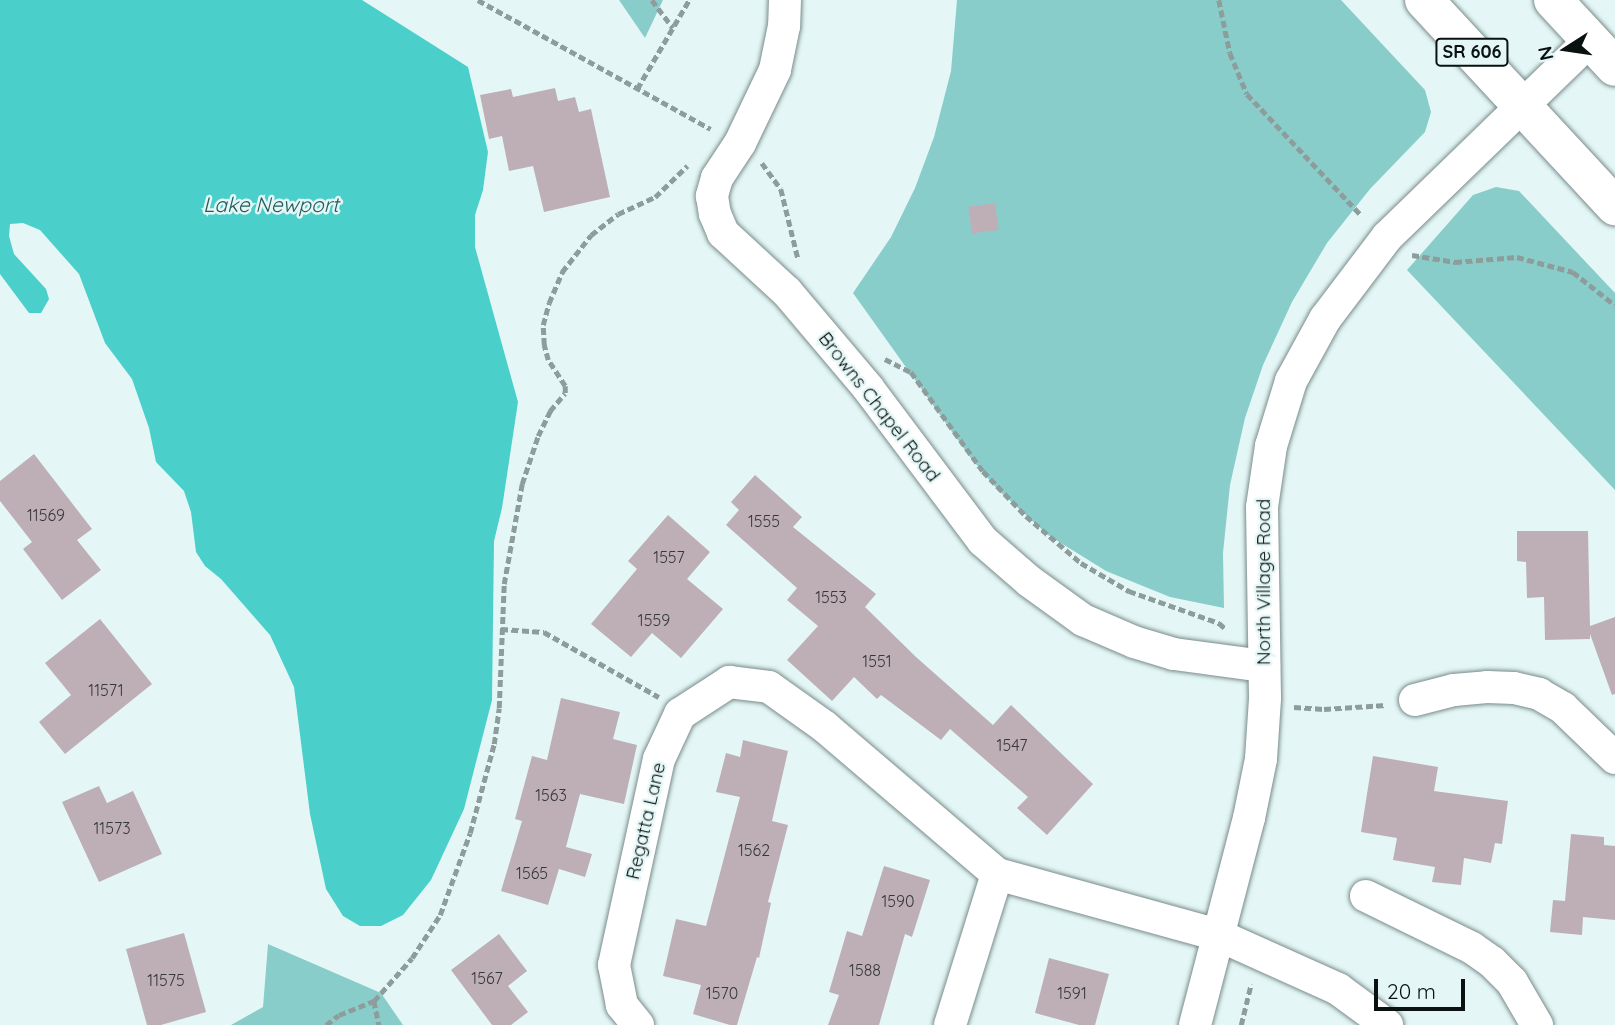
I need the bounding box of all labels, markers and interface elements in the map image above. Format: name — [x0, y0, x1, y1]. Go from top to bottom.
north arrow — [1531, 14, 1601, 84]
road number: SR 606 — [1435, 38, 1509, 66]
text: N — [1532, 44, 1559, 63]
water label: Lake Newport — [203, 191, 339, 217]
street label: Browns Chapel Road — [813, 328, 945, 486]
street label: North Village Road — [1253, 499, 1275, 665]
house number: 11569 — [27, 505, 65, 525]
house number: 1555 — [748, 511, 780, 531]
house number: 1557 — [653, 547, 685, 567]
house number: 1553 — [815, 587, 847, 607]
house number: 1559 — [638, 610, 670, 630]
house number: 1551 — [862, 651, 892, 671]
house number: 11571 — [88, 680, 124, 700]
house number: 1547 — [997, 735, 1027, 755]
street label: Regatta Lane — [621, 760, 671, 882]
house number: 1563 — [535, 785, 567, 805]
house number: 11573 — [93, 818, 131, 838]
house number: 1562 — [738, 840, 770, 860]
house number: 1565 — [516, 863, 548, 883]
house number: 1590 — [881, 891, 915, 911]
house number: 1588 — [849, 960, 881, 980]
scale bar — [1377, 965, 1468, 1009]
house number: 1567 — [471, 968, 503, 988]
house number: 11575 — [147, 970, 185, 990]
text: 20 m — [1387, 978, 1436, 1004]
house number: 1570 — [706, 983, 738, 1003]
house number: 1591 — [1057, 983, 1087, 1003]

